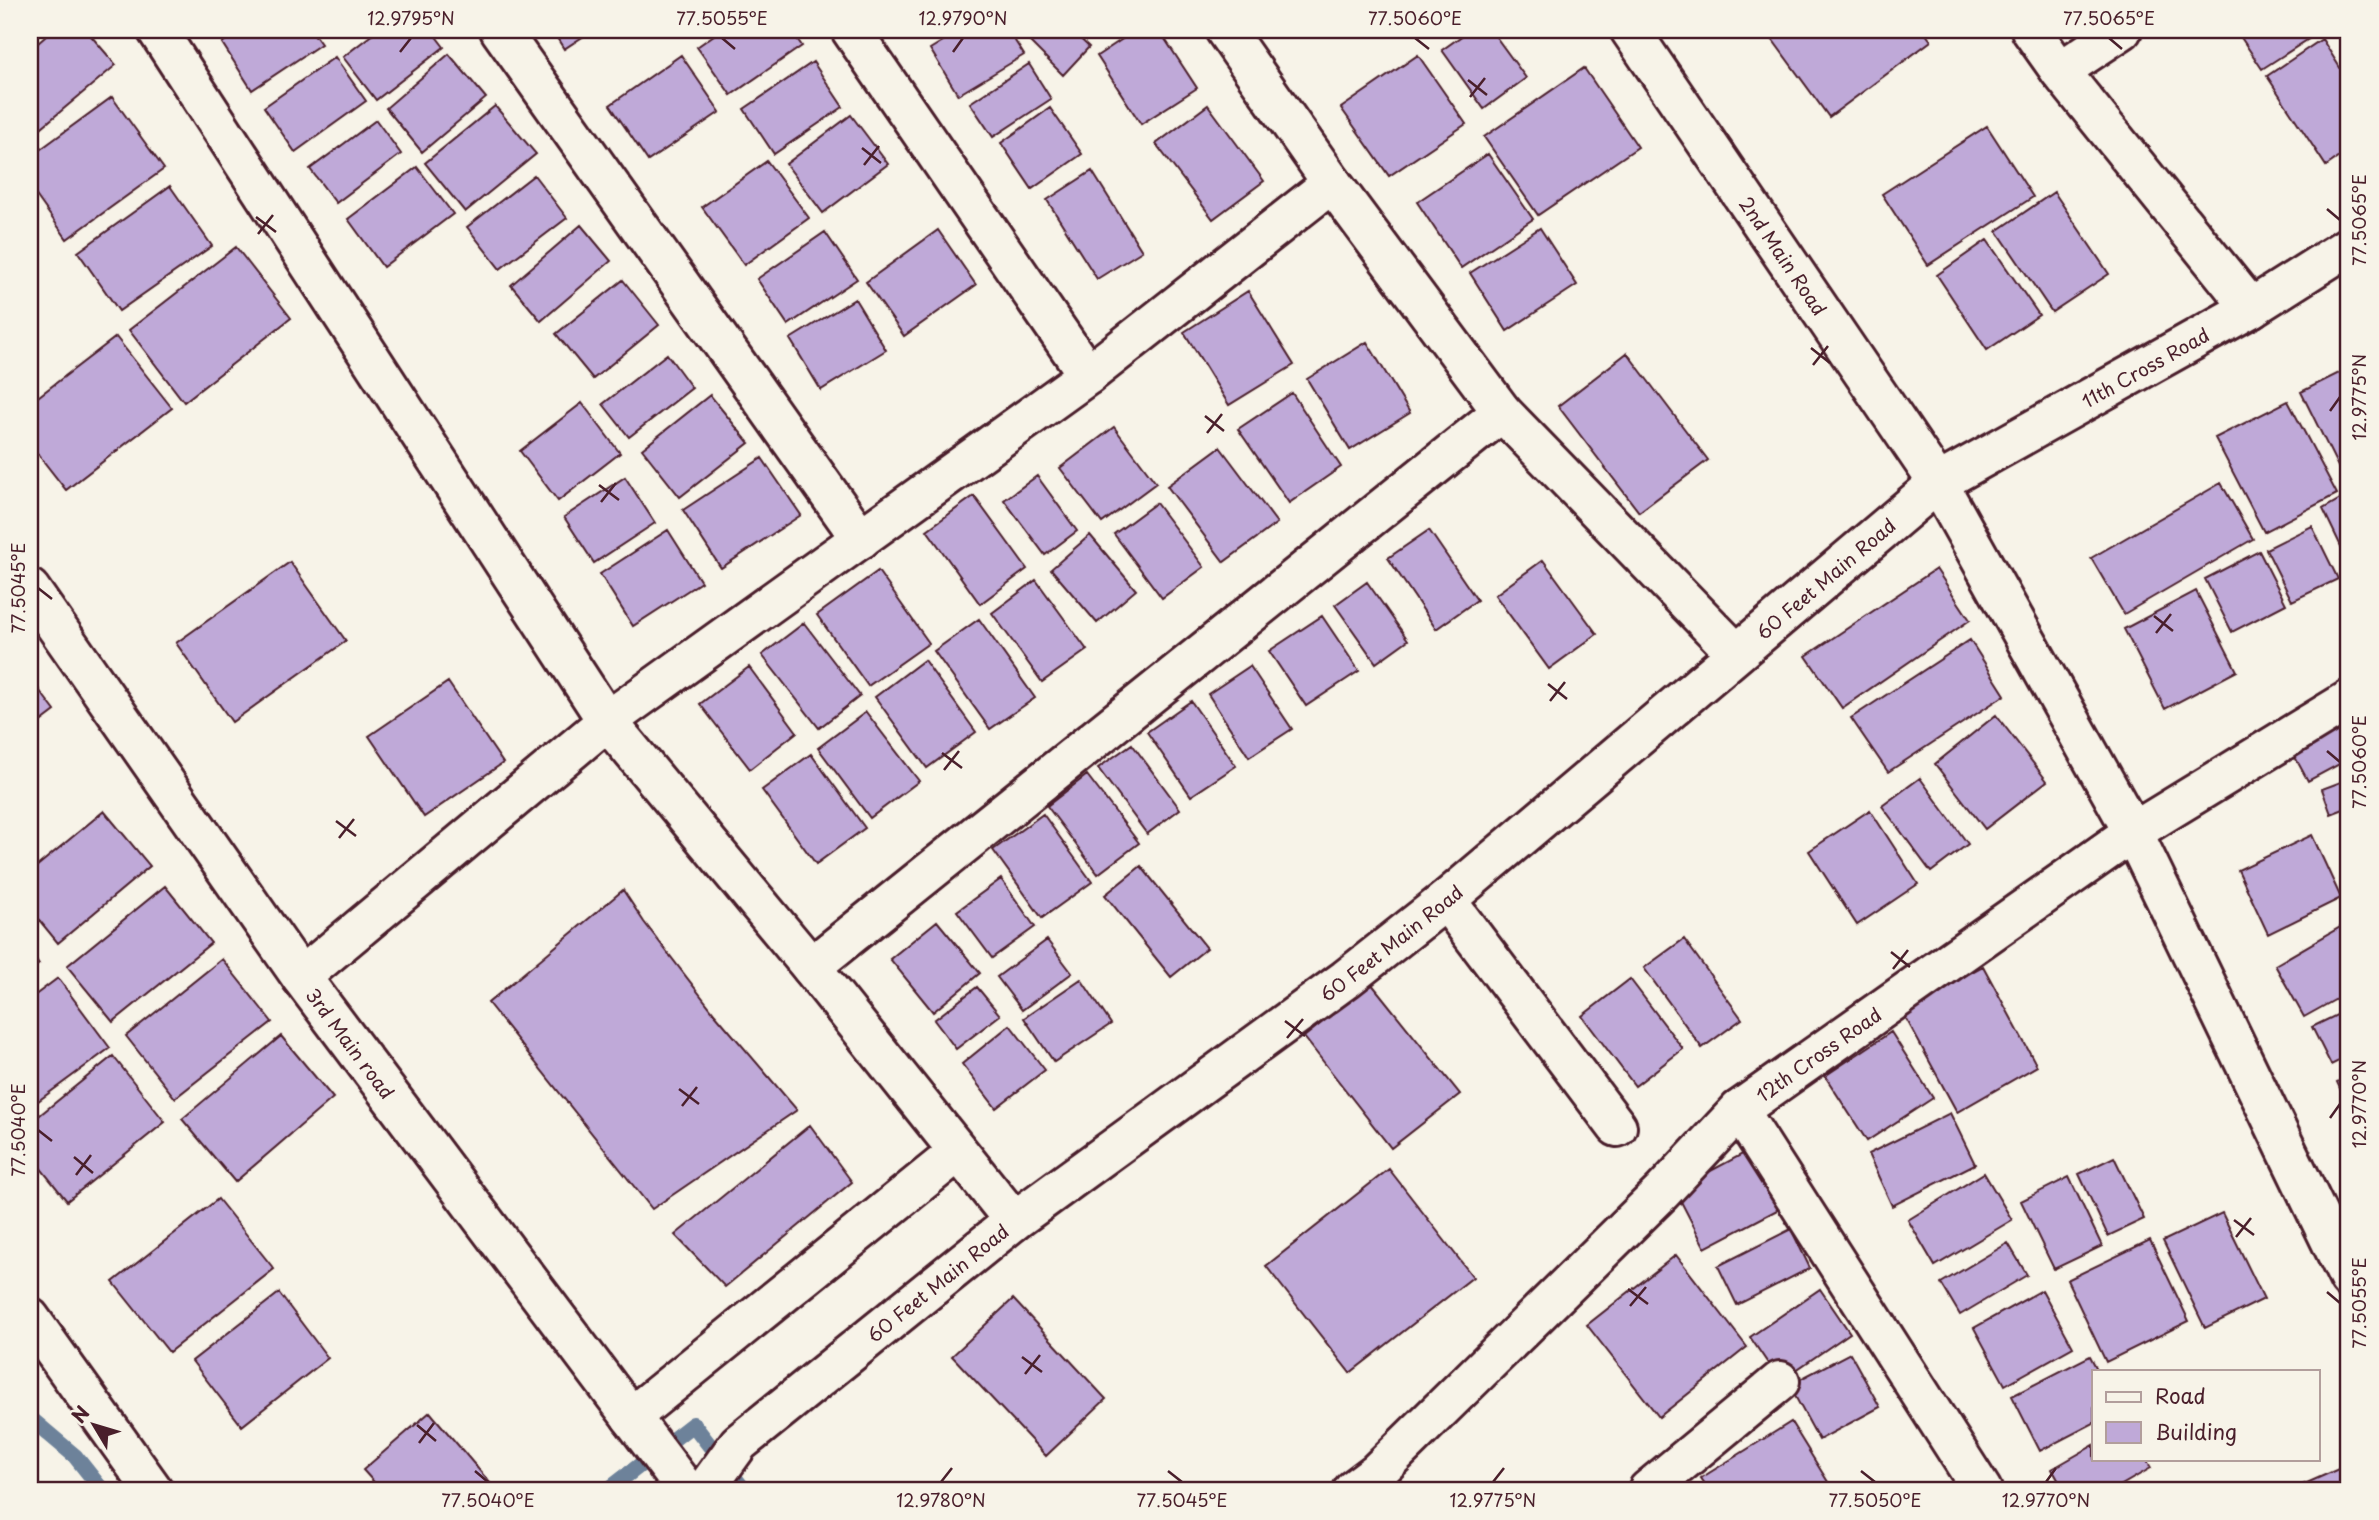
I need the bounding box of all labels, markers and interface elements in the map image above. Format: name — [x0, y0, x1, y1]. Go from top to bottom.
text: 12.9795°N — [367, 4, 455, 31]
text: 77.5055°E — [676, 4, 768, 31]
text: 12.9790°N — [918, 4, 1008, 31]
text: 77.5060°E — [1368, 4, 1462, 31]
text: 77.5065°E — [2063, 4, 2155, 31]
text: 77.5065°E — [2345, 174, 2372, 266]
street label: 2nd Main Road — [1733, 191, 1834, 321]
street label: 11th Cross Road — [2076, 320, 2214, 414]
text: 12.9775°N — [2345, 354, 2372, 440]
street label: 60 Feet Main Road — [1749, 511, 1901, 646]
text: 77.5045°E — [4, 542, 31, 634]
text: 77.5060°E — [2345, 715, 2372, 809]
street label: 60 Feet Main Road — [1314, 878, 1469, 1008]
street label: 3rd Main road — [300, 982, 402, 1105]
street label: 12th Cross Road — [1750, 1000, 1887, 1108]
text: 12.9770°N — [2345, 1060, 2372, 1148]
text: 77.5040°E — [4, 1083, 31, 1177]
street label: 60 Feet Main Road — [860, 1217, 1014, 1349]
text: 77.5055°E — [2345, 1257, 2372, 1349]
legend — [2092, 1370, 2320, 1460]
text: Road — [2155, 1379, 2206, 1411]
north arrow — [60, 1390, 130, 1460]
text: N — [64, 1399, 95, 1428]
text: Building — [2155, 1415, 2237, 1447]
text: 77.5040°E — [441, 1486, 535, 1513]
text: 12.9780°N — [896, 1486, 986, 1513]
text: 77.5045°E — [1136, 1486, 1228, 1513]
text: 12.9775°N — [1450, 1486, 1536, 1513]
text: 77.5050°E — [1828, 1486, 1922, 1513]
text: 12.9770°N — [2002, 1486, 2090, 1513]

